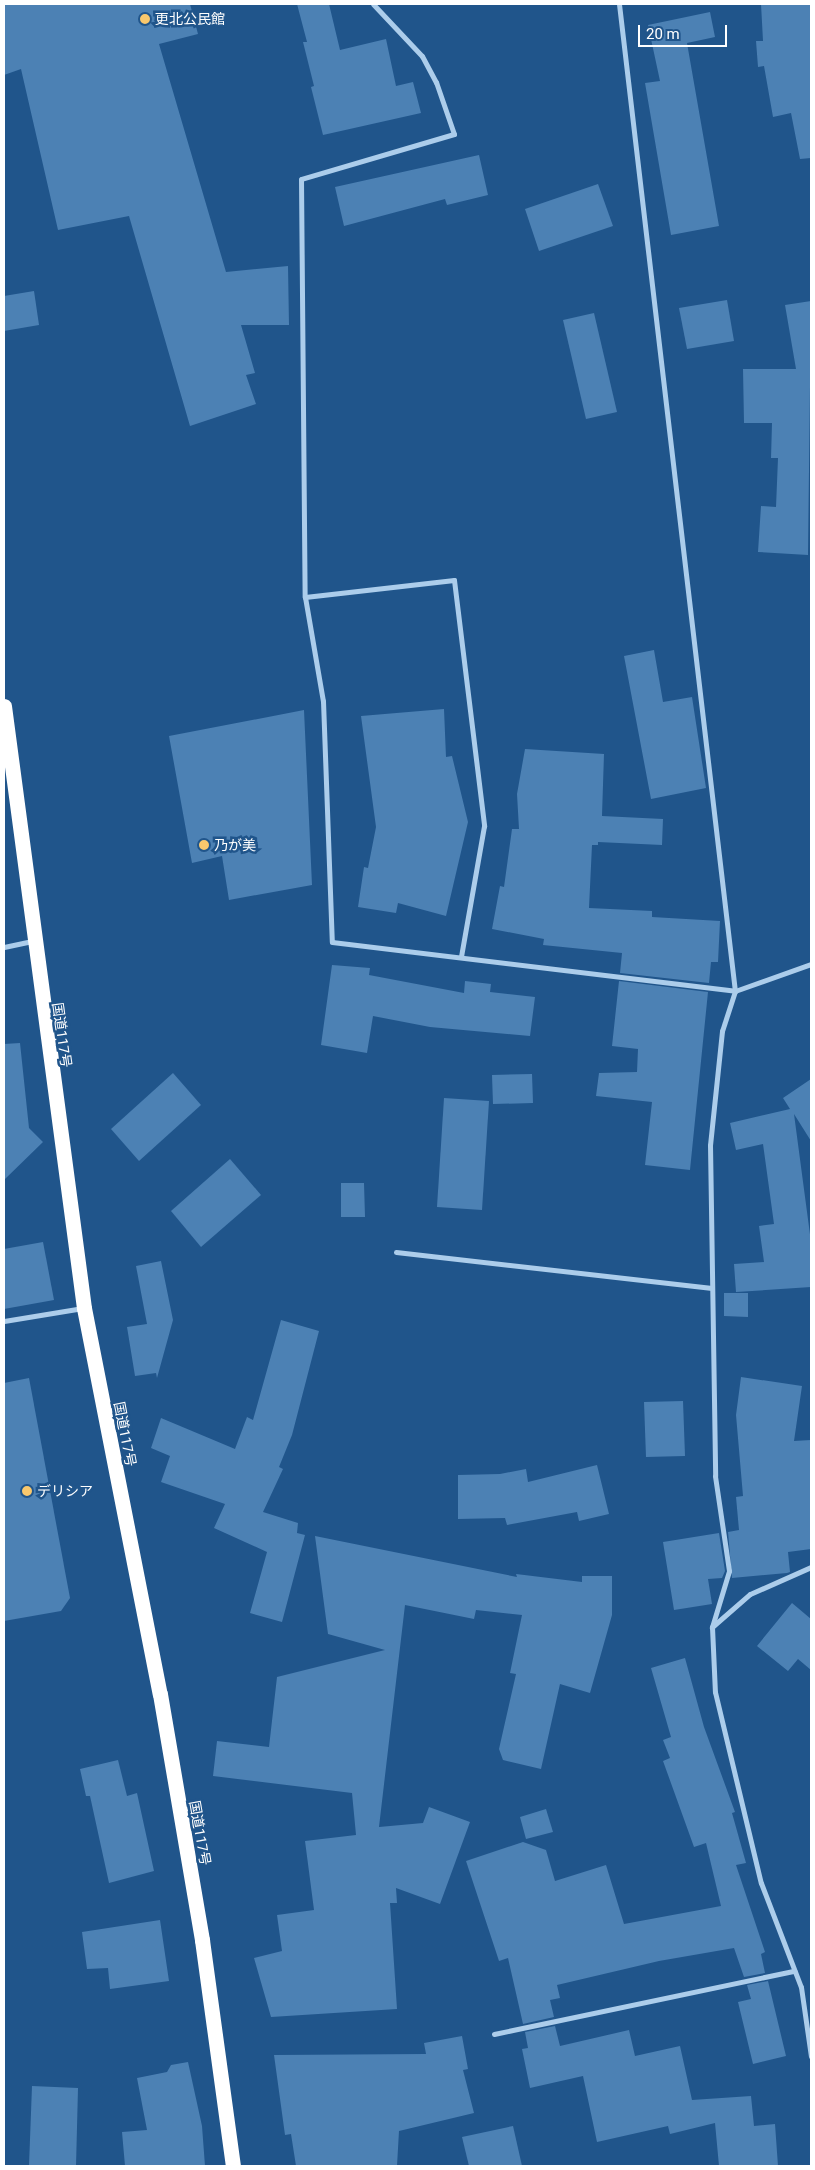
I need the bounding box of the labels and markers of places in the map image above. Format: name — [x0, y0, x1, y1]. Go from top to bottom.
place label: 更北公民館 — [155, 11, 225, 27]
marker: 更北公民館 — [139, 13, 151, 25]
place label: 乃が美 — [214, 837, 256, 853]
marker: 乃が美 — [198, 839, 210, 851]
place label: デリシア — [37, 1483, 93, 1499]
marker: デリシア — [21, 1485, 33, 1497]

